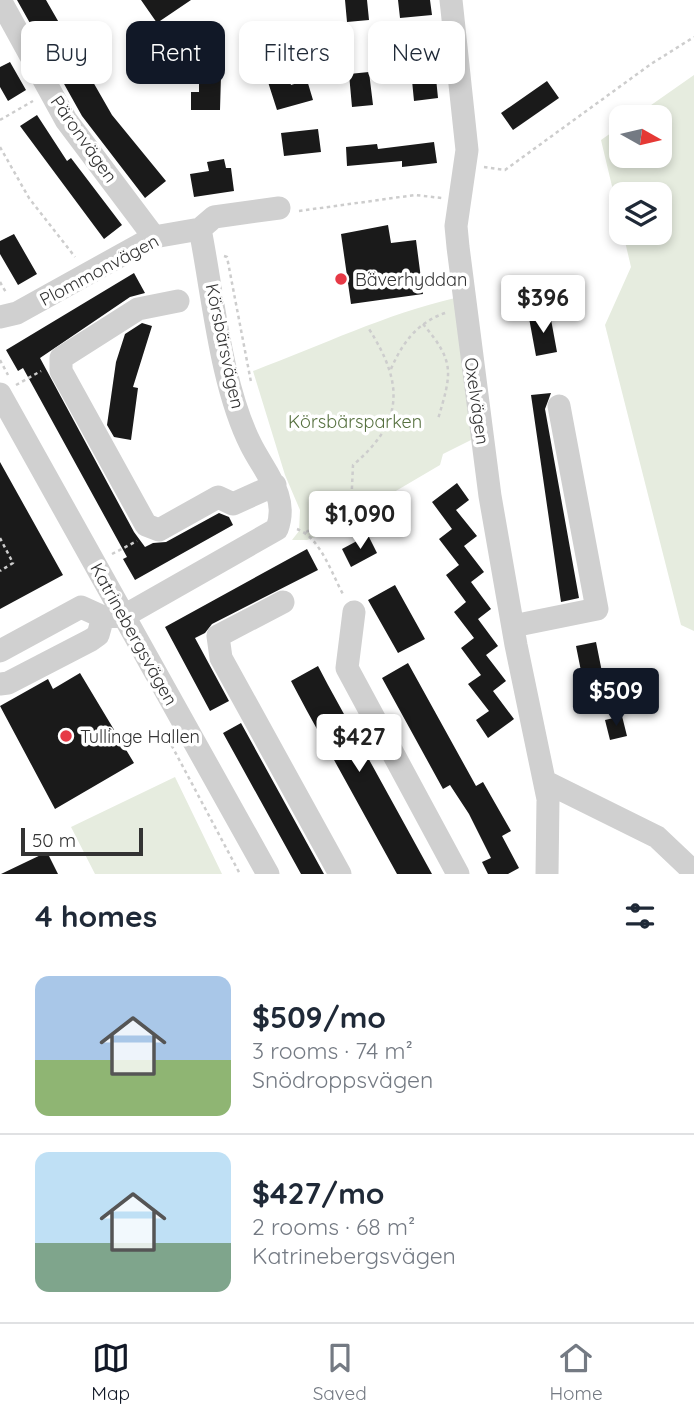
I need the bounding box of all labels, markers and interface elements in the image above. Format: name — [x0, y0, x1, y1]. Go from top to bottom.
chip: Buy — [21, 21, 112, 84]
chip: Rent — [126, 21, 225, 84]
chip: Filters — [239, 21, 354, 84]
chip: New — [368, 21, 465, 84]
street label: Päronvägen — [46, 91, 122, 187]
north arrow — [609, 105, 672, 168]
map controls — [609, 105, 672, 245]
button: layers — [609, 182, 672, 245]
street label: Plommonvägen — [36, 229, 162, 311]
place label: Bäverhyddan — [355, 268, 467, 291]
marker: Bäverhyddan — [333, 271, 349, 287]
pin: $396 — [502, 276, 584, 335]
street label: Körsbärsvägen — [201, 281, 249, 411]
text: $396 — [517, 283, 569, 312]
street label: Oxelvägen — [460, 356, 494, 446]
park label: Körsbärsparken — [288, 410, 422, 433]
pin: $1,090 — [303, 491, 417, 551]
text: $1,090 — [325, 499, 395, 528]
street label: Katrinebergsvägen — [85, 559, 183, 709]
pin: $509 — [575, 668, 657, 728]
text: $509 — [589, 676, 643, 705]
pin: $427 — [318, 714, 400, 774]
text: $427 — [333, 722, 385, 751]
place label: Tullinge Hallen — [80, 725, 200, 748]
marker: Tullinge Hallen — [58, 728, 74, 744]
scale bar — [21, 825, 144, 857]
text: 50 m — [32, 828, 76, 852]
text: 4 homes — [35, 897, 157, 935]
icon: filters — [621, 897, 659, 935]
text: $509/mo — [252, 998, 386, 1036]
icon: home — [91, 1004, 175, 1088]
text: 3 rooms · 74 m² — [252, 1036, 413, 1065]
text: Snödroppsvägen — [252, 1065, 433, 1094]
text: $427/mo — [252, 1174, 385, 1212]
icon: home — [91, 1180, 175, 1264]
text: 2 rooms · 68 m² — [252, 1212, 415, 1241]
text: Katrinebergsvägen — [252, 1241, 456, 1270]
tab: Map — [91, 1339, 130, 1405]
tab: Saved — [313, 1339, 367, 1405]
tab: Home — [549, 1339, 603, 1405]

